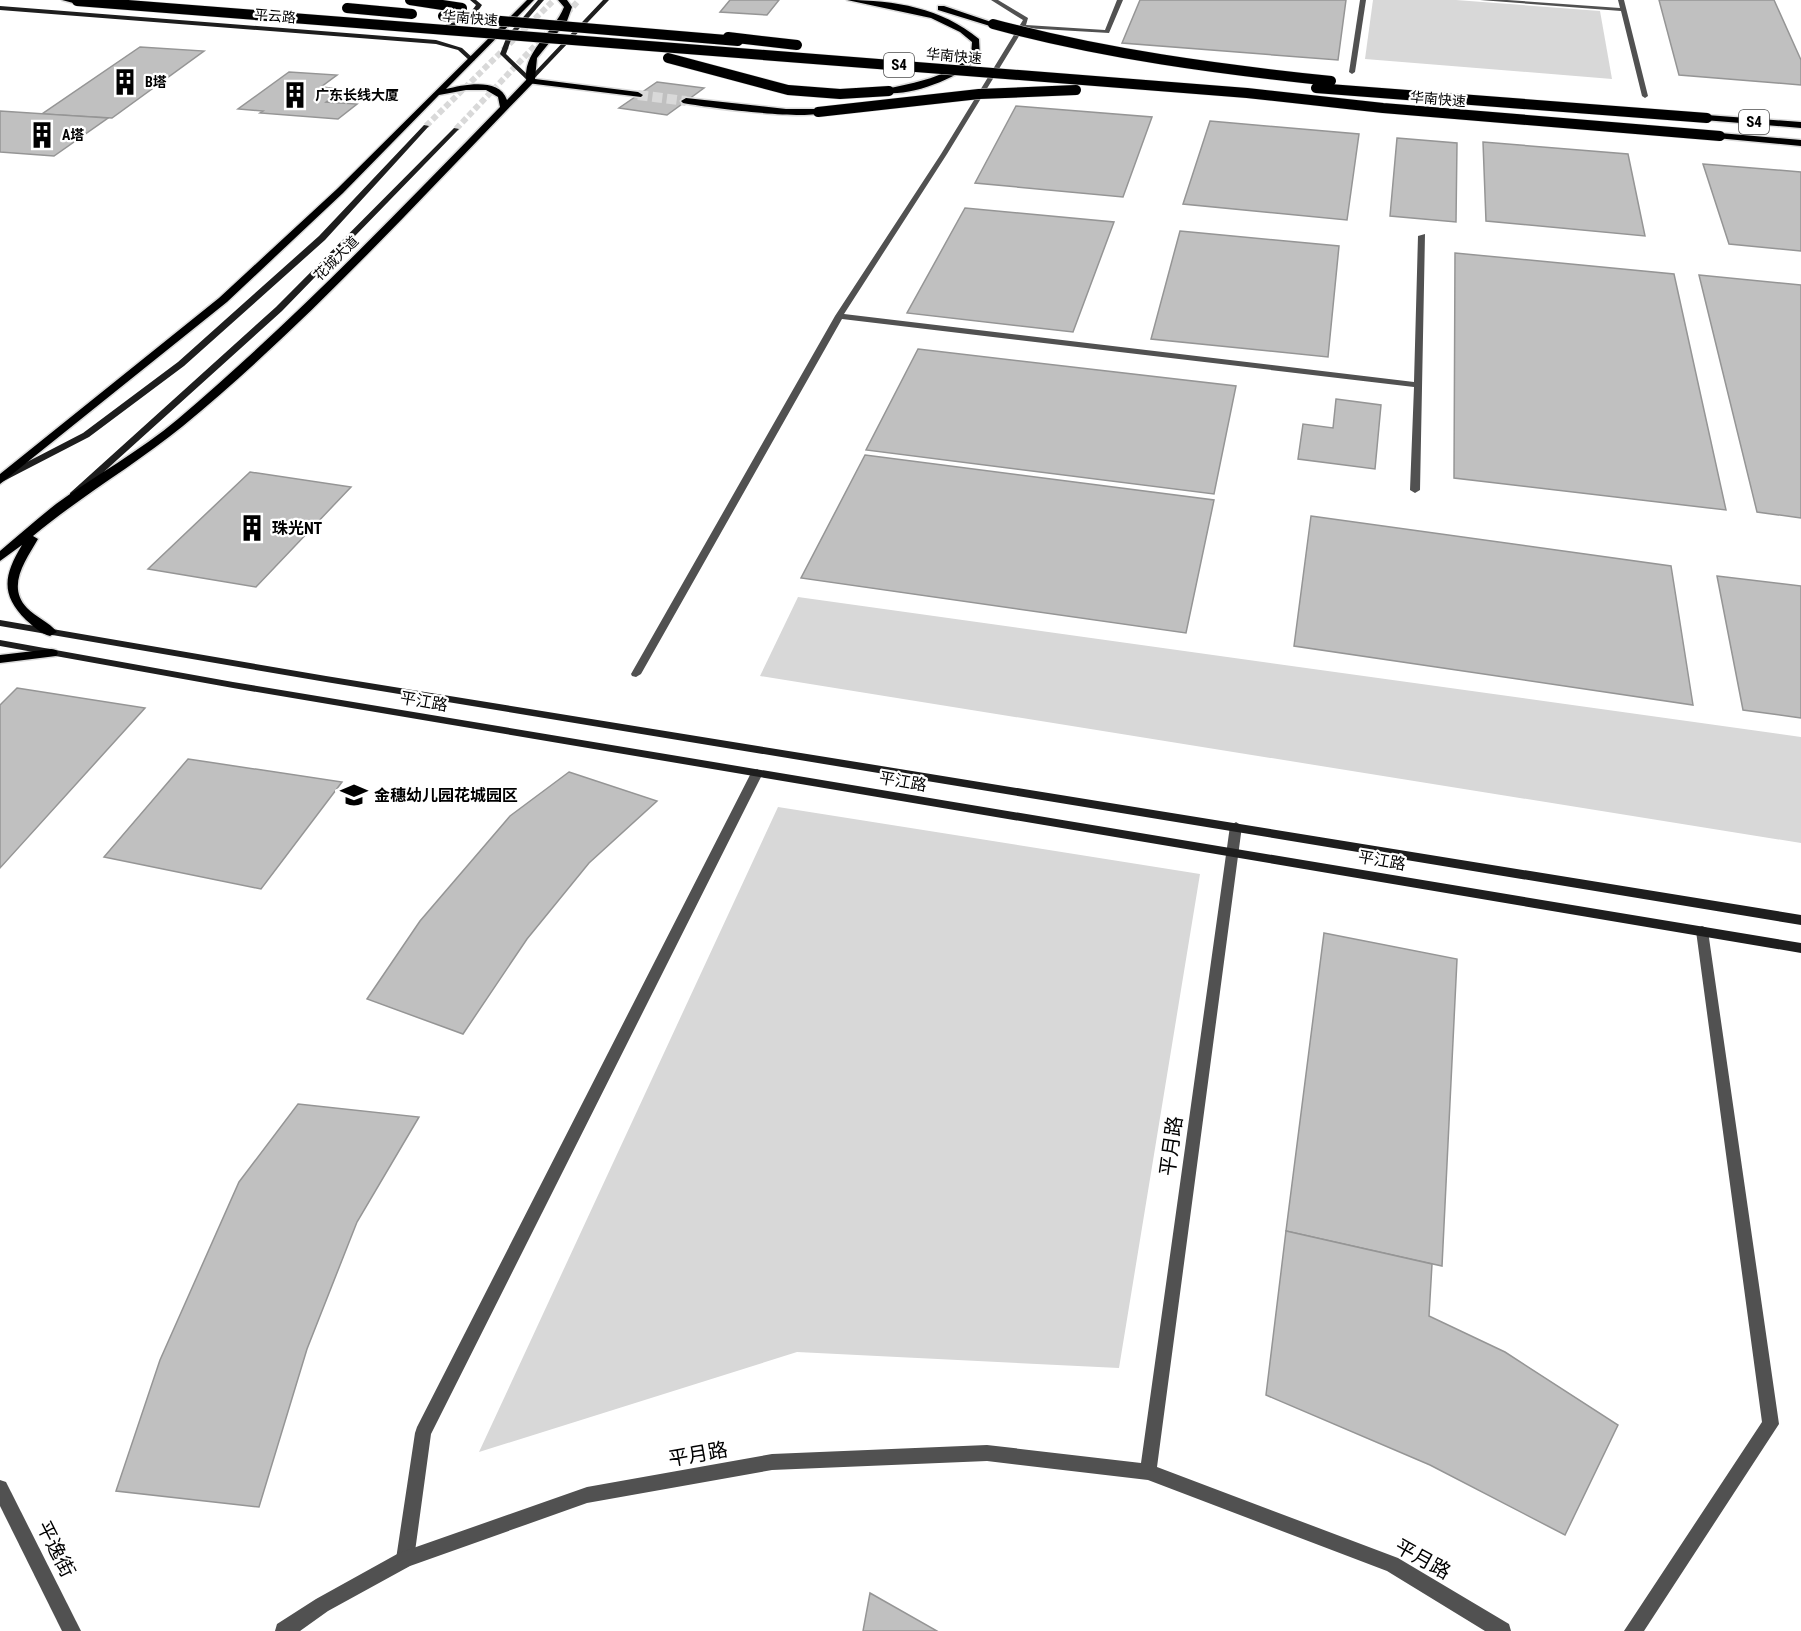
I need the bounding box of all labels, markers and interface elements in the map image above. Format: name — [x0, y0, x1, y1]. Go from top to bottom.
street label: 平云路 — [253, 6, 297, 26]
street label: 华南快速 — [441, 8, 499, 28]
street label: 华南快速 — [925, 46, 983, 66]
road number: S4 — [884, 53, 914, 77]
building icon: B塔 — [110, 67, 140, 97]
place label: B塔 — [145, 74, 167, 90]
building icon: 广东长线大厦 — [280, 80, 310, 110]
place label: 广东长线大厦 — [315, 87, 399, 103]
street label: 华南快速 — [1409, 89, 1467, 109]
road number: S4 — [1739, 110, 1769, 134]
building icon: A塔 — [27, 120, 57, 150]
place label: A塔 — [62, 127, 84, 143]
street label: 花城大道 — [311, 233, 361, 283]
building icon: 珠光NT — [237, 513, 267, 543]
place label: 珠光NT — [272, 519, 323, 538]
street label: 平江路 — [399, 688, 449, 715]
street label: 平江路 — [878, 768, 928, 795]
school or university icon: 金穗幼儿园花城园区 — [339, 780, 369, 810]
place label: 金穗幼儿园花城园区 — [374, 786, 518, 805]
street label: 平江路 — [1357, 847, 1407, 874]
street label: 平月路 — [1155, 1115, 1187, 1177]
street label: 平月路 — [666, 1437, 730, 1471]
street label: 平逸街 — [32, 1517, 80, 1581]
street label: 平月路 — [1391, 1534, 1455, 1584]

